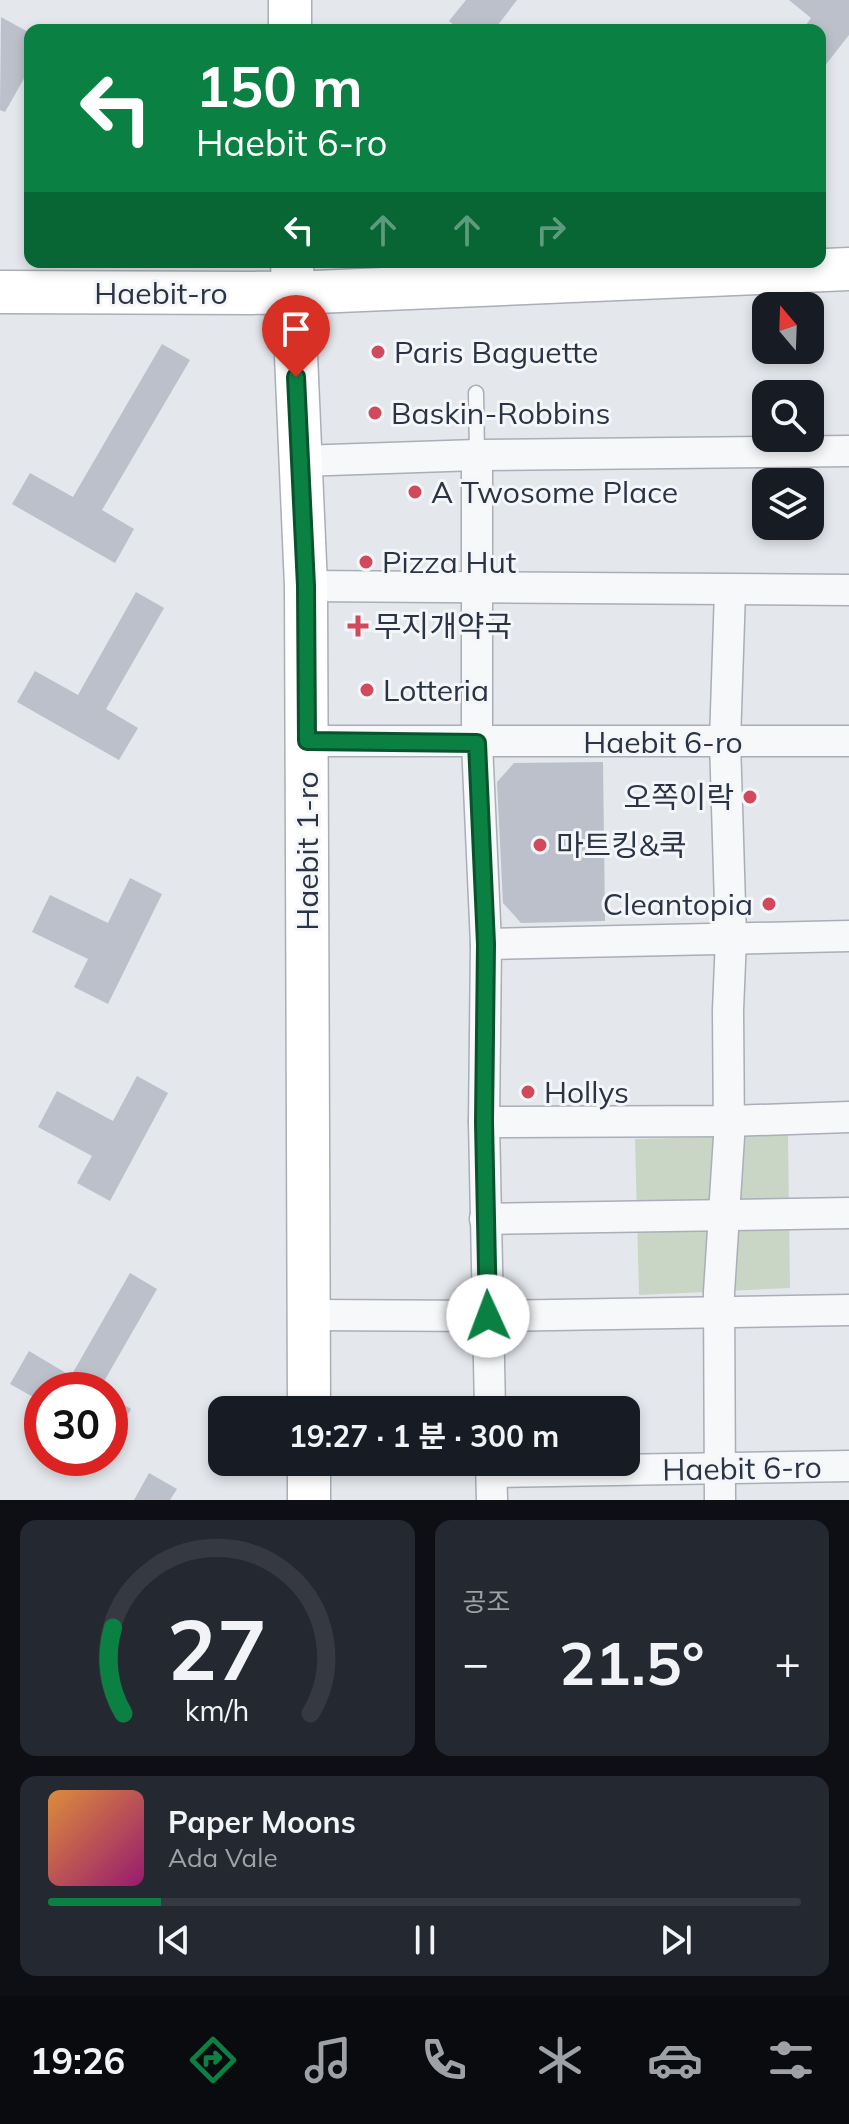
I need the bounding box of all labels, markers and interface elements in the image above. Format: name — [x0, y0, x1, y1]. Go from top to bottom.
text: 150 m — [196, 51, 363, 121]
icon: left — [64, 56, 168, 160]
text: Haebit 6-ro — [196, 120, 387, 165]
icon: left — [277, 208, 321, 252]
icon: ahead — [361, 208, 405, 252]
icon: ahead — [445, 208, 489, 252]
icon: right — [529, 208, 573, 252]
street label: Haebit-ro — [94, 274, 228, 312]
north arrow — [752, 292, 824, 364]
map controls — [752, 292, 824, 540]
pin — [262, 295, 330, 377]
icon: arrive — [274, 307, 318, 351]
place label: Paris Baguette — [394, 333, 598, 371]
marker: Paris Baguette — [369, 343, 387, 361]
button: search — [752, 380, 824, 452]
place label: Baskin-Robbins — [391, 394, 610, 432]
marker: Baskin-Robbins — [366, 404, 384, 422]
button: layers — [752, 468, 824, 540]
place label: A Twosome Place — [431, 473, 678, 511]
marker: A Twosome Place — [406, 483, 424, 501]
place label: Pizza Hut — [382, 543, 516, 581]
marker: Pizza Hut — [357, 553, 375, 571]
place label: 무지개약국 — [374, 607, 512, 645]
marker: 무지개약국 — [349, 617, 367, 635]
place label: Lotteria — [383, 671, 489, 709]
marker: Lotteria — [358, 681, 376, 699]
street label: Haebit 6-ro — [583, 723, 743, 761]
street label: Haebit 1-ro — [288, 771, 326, 931]
place label: 오쪽이락 — [624, 778, 734, 816]
marker: 오쪽이락 — [741, 788, 759, 806]
place label: 마트킹&쿡 — [556, 826, 687, 864]
marker: 마트킹&쿡 — [531, 836, 549, 854]
place label: Cleantopia — [603, 885, 753, 923]
marker: Cleantopia — [760, 895, 778, 913]
place label: Hollys — [544, 1073, 629, 1111]
marker: Hollys — [519, 1083, 537, 1101]
position arrow — [446, 1274, 530, 1358]
speed limit sign: 30 — [24, 1372, 128, 1476]
text: 19:27 · 1 분 · 300 m — [289, 1417, 559, 1455]
street label: Haebit 6-ro — [662, 1448, 822, 1488]
text: 공조 — [463, 1585, 510, 1618]
text: 27 — [167, 1596, 267, 1701]
text: 21.5° — [559, 1625, 705, 1700]
text: − — [463, 1635, 489, 1690]
text: + — [775, 1635, 801, 1690]
text: km/h — [185, 1692, 250, 1728]
text: Paper Moons — [168, 1803, 356, 1841]
text: Ada Vale — [168, 1841, 278, 1874]
icon: previous — [152, 1918, 196, 1962]
icon: pause — [403, 1918, 447, 1962]
icon: next — [654, 1918, 698, 1962]
icon: directions — [185, 2032, 241, 2088]
icon: music — [300, 2032, 356, 2088]
icon: phone — [416, 2032, 472, 2088]
icon: climate — [532, 2032, 588, 2088]
icon: car — [647, 2032, 703, 2088]
icon: filters — [763, 2032, 819, 2088]
text: 19:26 — [30, 2038, 125, 2083]

